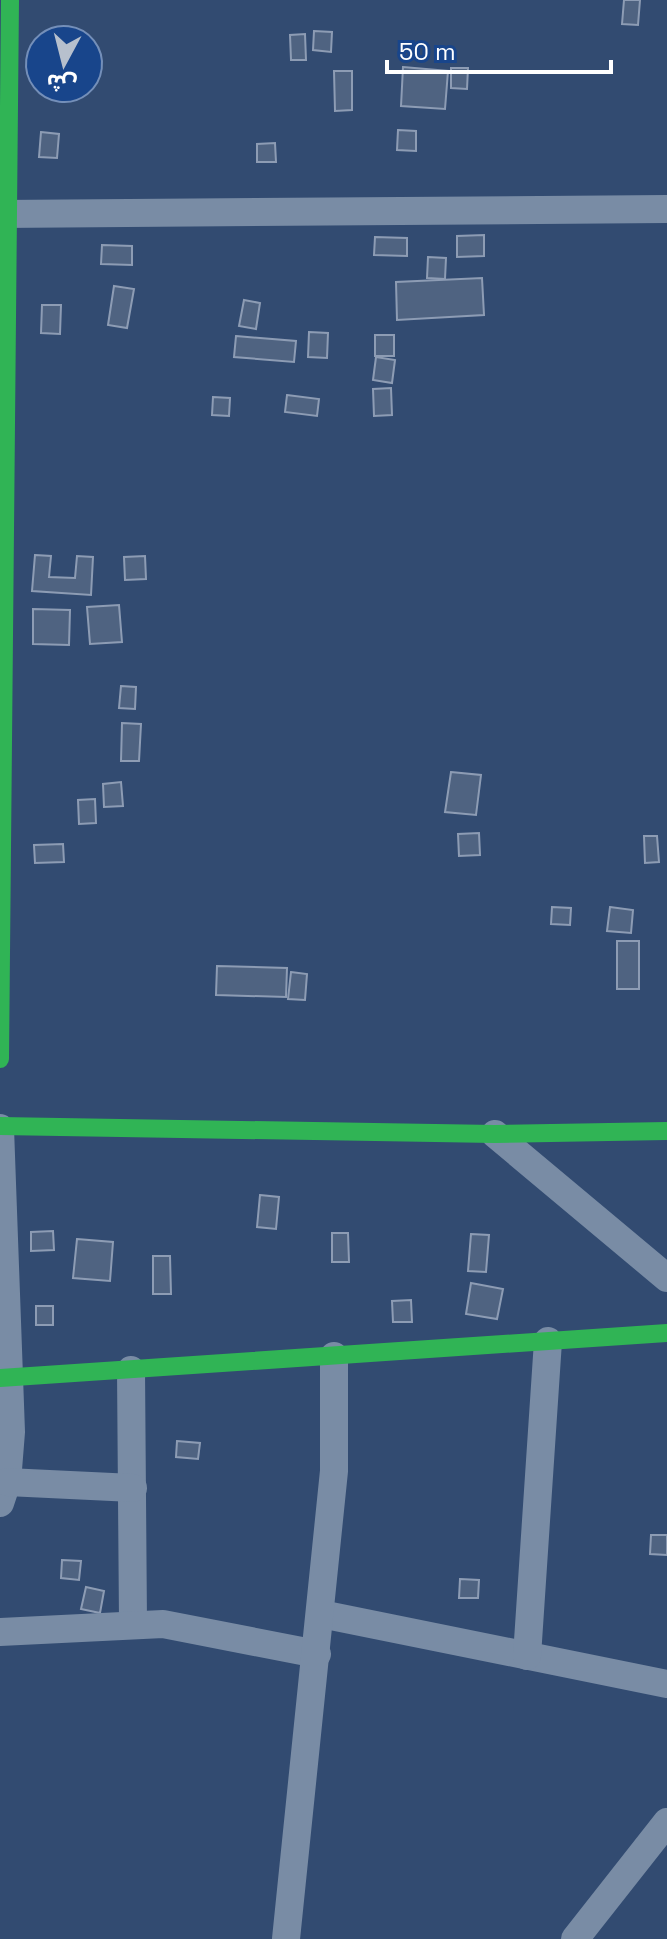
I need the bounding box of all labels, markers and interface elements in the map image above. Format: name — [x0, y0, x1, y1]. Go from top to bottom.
north arrow — [24, 24, 104, 104]
scale bar — [387, 24, 611, 74]
text: 50 m — [399, 36, 456, 67]
text: ش — [45, 68, 78, 100]

